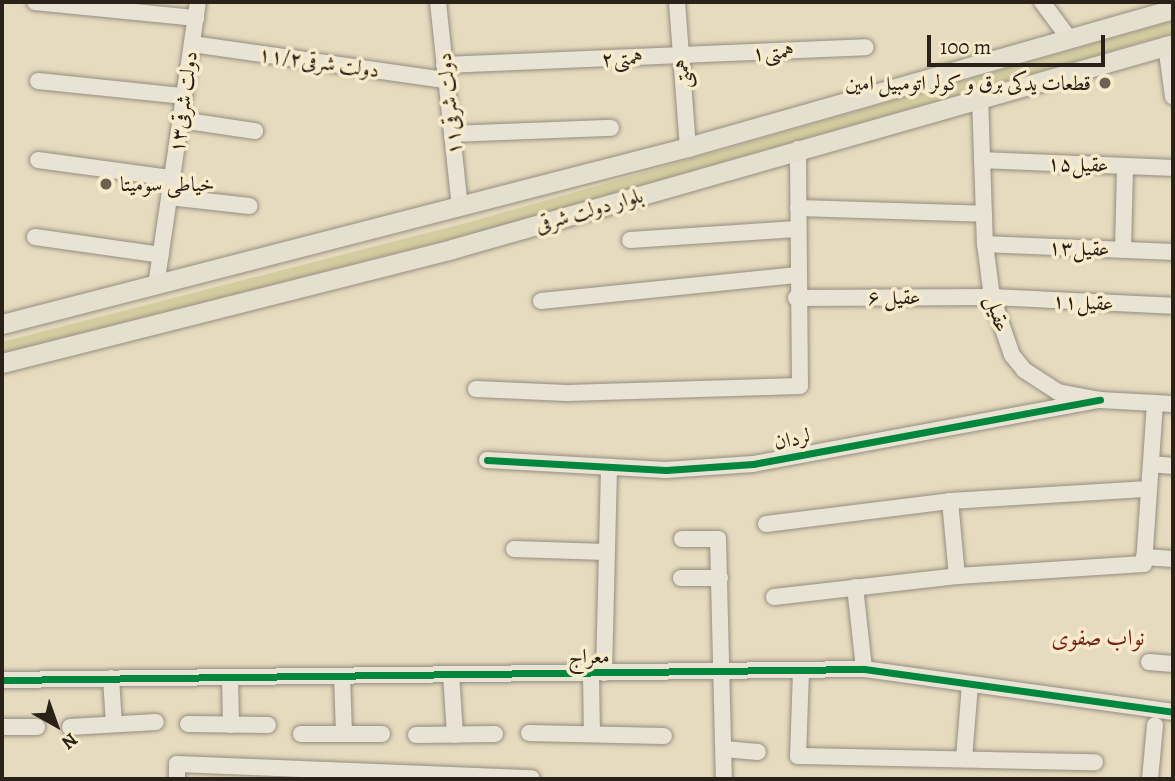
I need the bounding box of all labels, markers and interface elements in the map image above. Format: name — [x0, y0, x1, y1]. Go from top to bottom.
scale bar — [930, 21, 1108, 65]
text: 100 m — [940, 33, 991, 61]
street label: ۱همتی — [752, 38, 794, 66]
street label: ۱۱/۲دولت شرقی — [257, 41, 381, 83]
street label: ۲همتی — [601, 45, 643, 71]
street label: ۱۳دولت شرقی — [163, 49, 203, 155]
street label: ۱۱دولت شرقی — [431, 52, 467, 156]
street label: همتی — [668, 59, 696, 89]
place label: قطعات یدکی برق و کولر اتومبیل امین — [845, 70, 1091, 96]
marker: قطعات یدکی برق و کولر اتومبیل امین — [1097, 75, 1113, 91]
street label: عقیل۱۵ — [1047, 150, 1109, 178]
place label: خیاطی سومیتا — [120, 171, 214, 197]
marker: خیاطی سومیتا — [98, 176, 114, 192]
street label: بلوار دولت شرقی — [532, 183, 646, 237]
street label: عقیل۱۳ — [1048, 234, 1110, 262]
street label: عقیل ۶ — [867, 284, 921, 310]
street label: عقیل۱۱ — [1052, 288, 1114, 316]
street label: عقیل — [981, 293, 1015, 335]
street label: لردان — [772, 423, 812, 455]
district label: نواب صفوی — [1051, 624, 1145, 652]
street label: معراج — [568, 643, 610, 669]
north arrow — [21, 690, 91, 760]
text: N — [56, 727, 83, 755]

